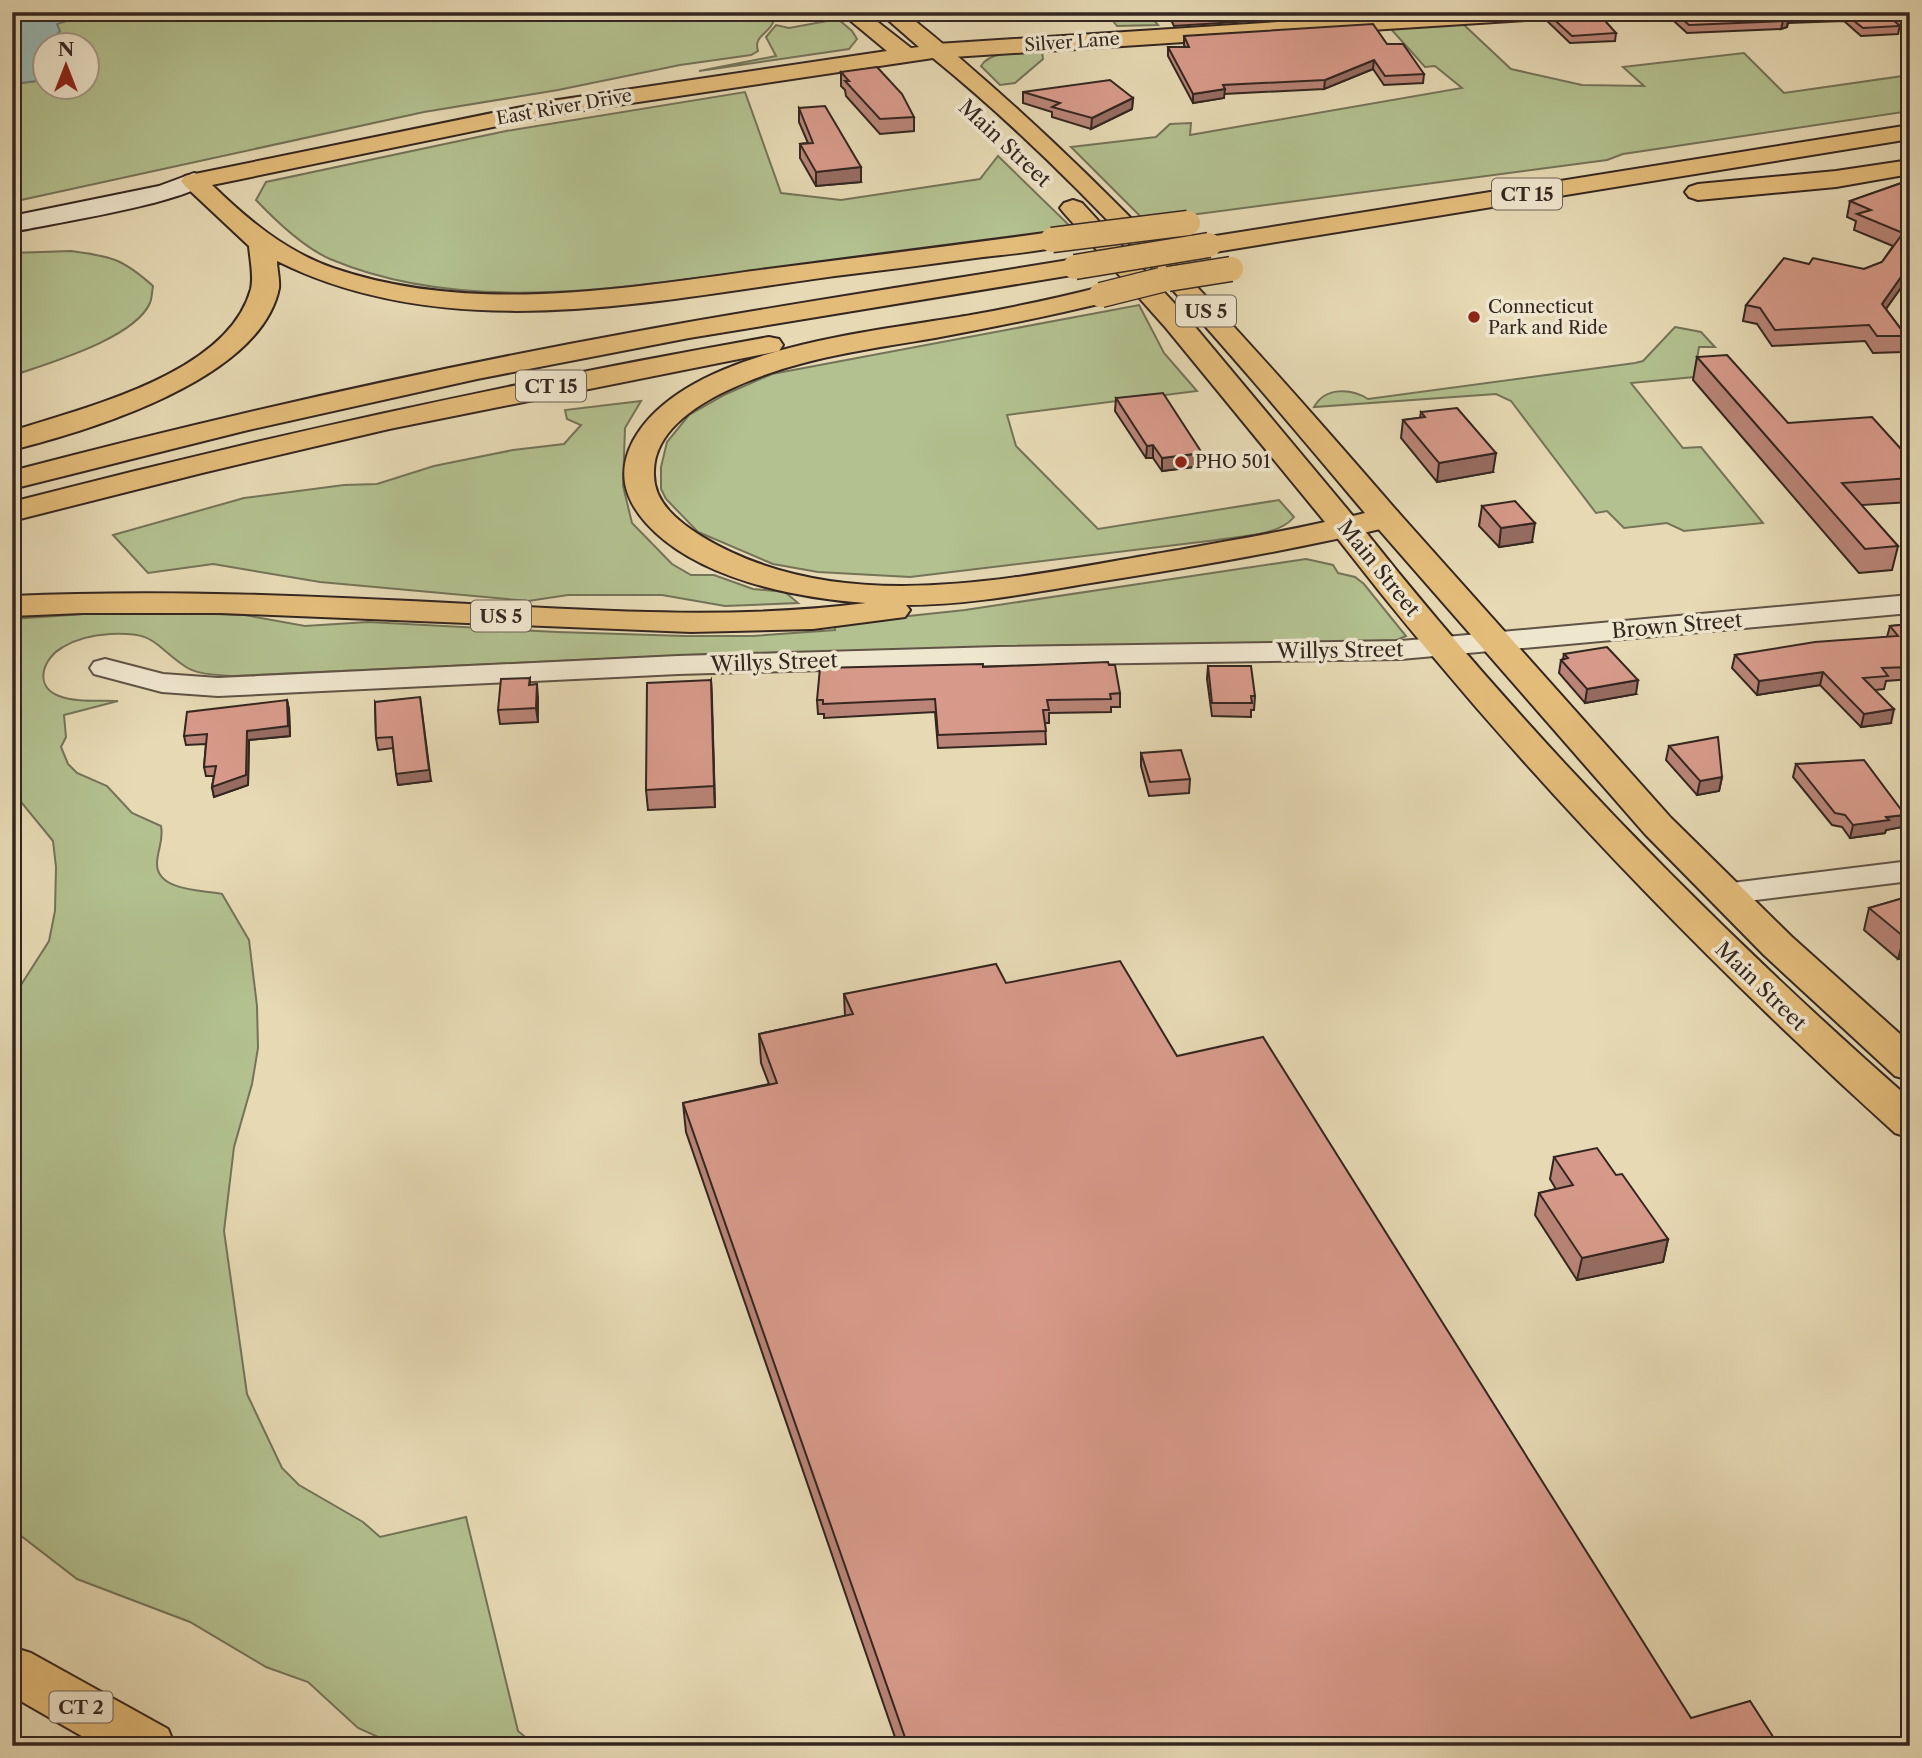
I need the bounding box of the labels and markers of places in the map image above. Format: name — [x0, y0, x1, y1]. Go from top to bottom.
place label: Connecticut Park and Ride — [1488, 296, 1608, 339]
marker: Connecticut Park and Ride — [1466, 309, 1482, 325]
place label: PHO 501 — [1195, 451, 1271, 473]
marker: PHO 501 — [1173, 454, 1189, 470]

